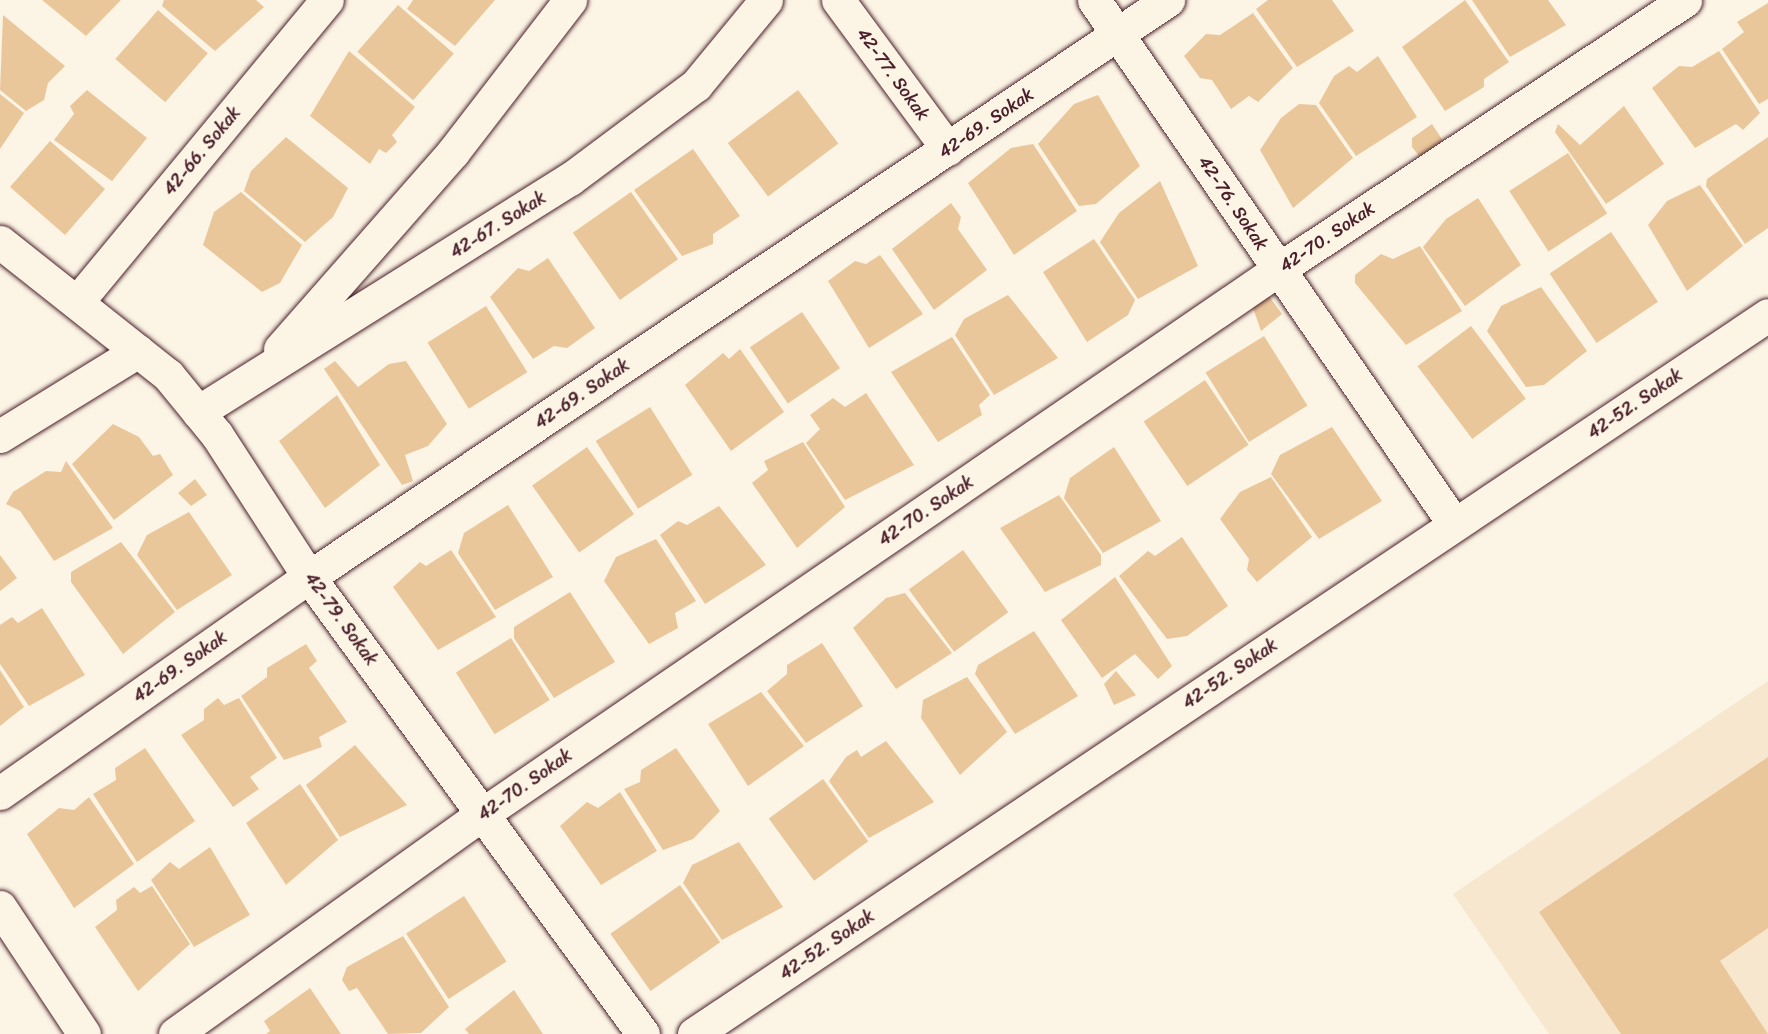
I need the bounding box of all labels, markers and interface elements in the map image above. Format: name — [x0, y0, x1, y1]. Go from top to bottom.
street label: 42-77. Sokak — [852, 23, 934, 125]
street label: 42-69. Sokak — [934, 83, 1038, 163]
street label: 42-66. Sokak — [159, 102, 245, 200]
street label: 42-76. Sokak — [1194, 152, 1272, 254]
street label: 42-67. Sokak — [446, 187, 550, 263]
street label: 42-70. Sokak — [1275, 197, 1379, 277]
street label: 42-69. Sokak — [530, 354, 634, 434]
street label: 42-52. Sokak — [1583, 364, 1687, 444]
street label: 42-70. Sokak — [874, 471, 978, 551]
street label: 42-79. Sokak — [300, 568, 382, 670]
street label: 42-69. Sokak — [129, 627, 231, 707]
street label: 42-52. Sokak — [1178, 634, 1282, 714]
street label: 42-70. Sokak — [474, 745, 576, 825]
street label: 42-52. Sokak — [775, 905, 879, 985]

